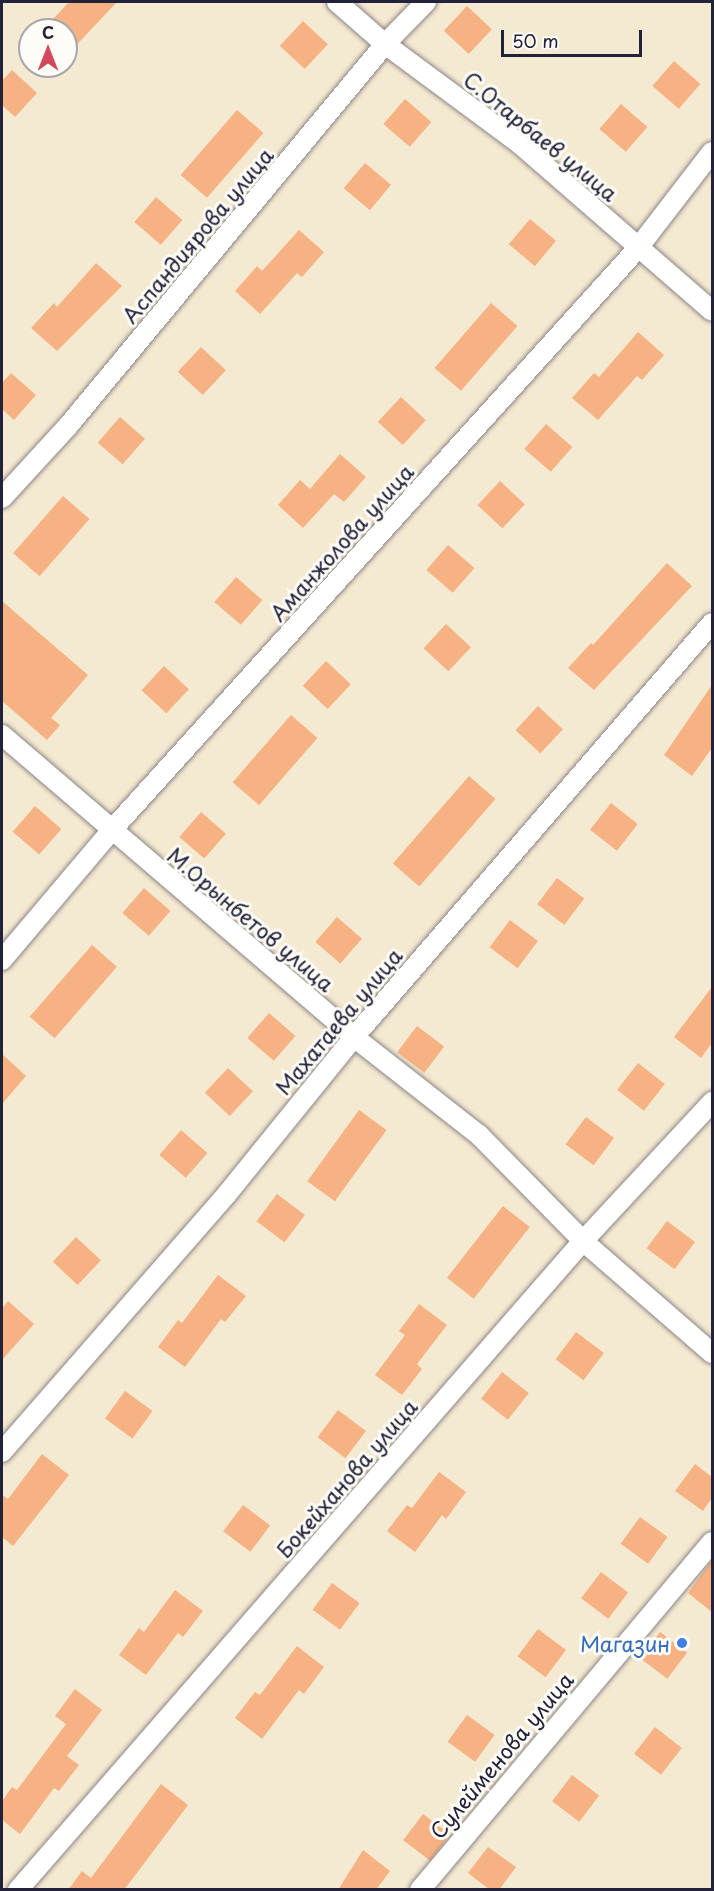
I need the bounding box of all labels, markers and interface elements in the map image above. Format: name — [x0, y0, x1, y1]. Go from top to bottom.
north arrow — [18, 18, 78, 78]
scale bar — [504, 18, 645, 56]
text: С — [42, 20, 54, 44]
text: 50 m — [512, 27, 559, 54]
street label: С.Отарбаев улица — [459, 66, 623, 206]
street label: Аспандиярова улица — [116, 142, 278, 328]
street label: Аманжолова улица — [264, 458, 418, 626]
street label: М.Орынбетов улица — [163, 842, 339, 996]
street label: Махатаева улица — [269, 942, 407, 1100]
street label: Бокейханова улица — [270, 1393, 422, 1563]
place label: Магазин — [580, 1630, 670, 1656]
marker: Магазин — [675, 1636, 689, 1650]
street label: Сулейменова улица — [424, 1666, 578, 1844]

